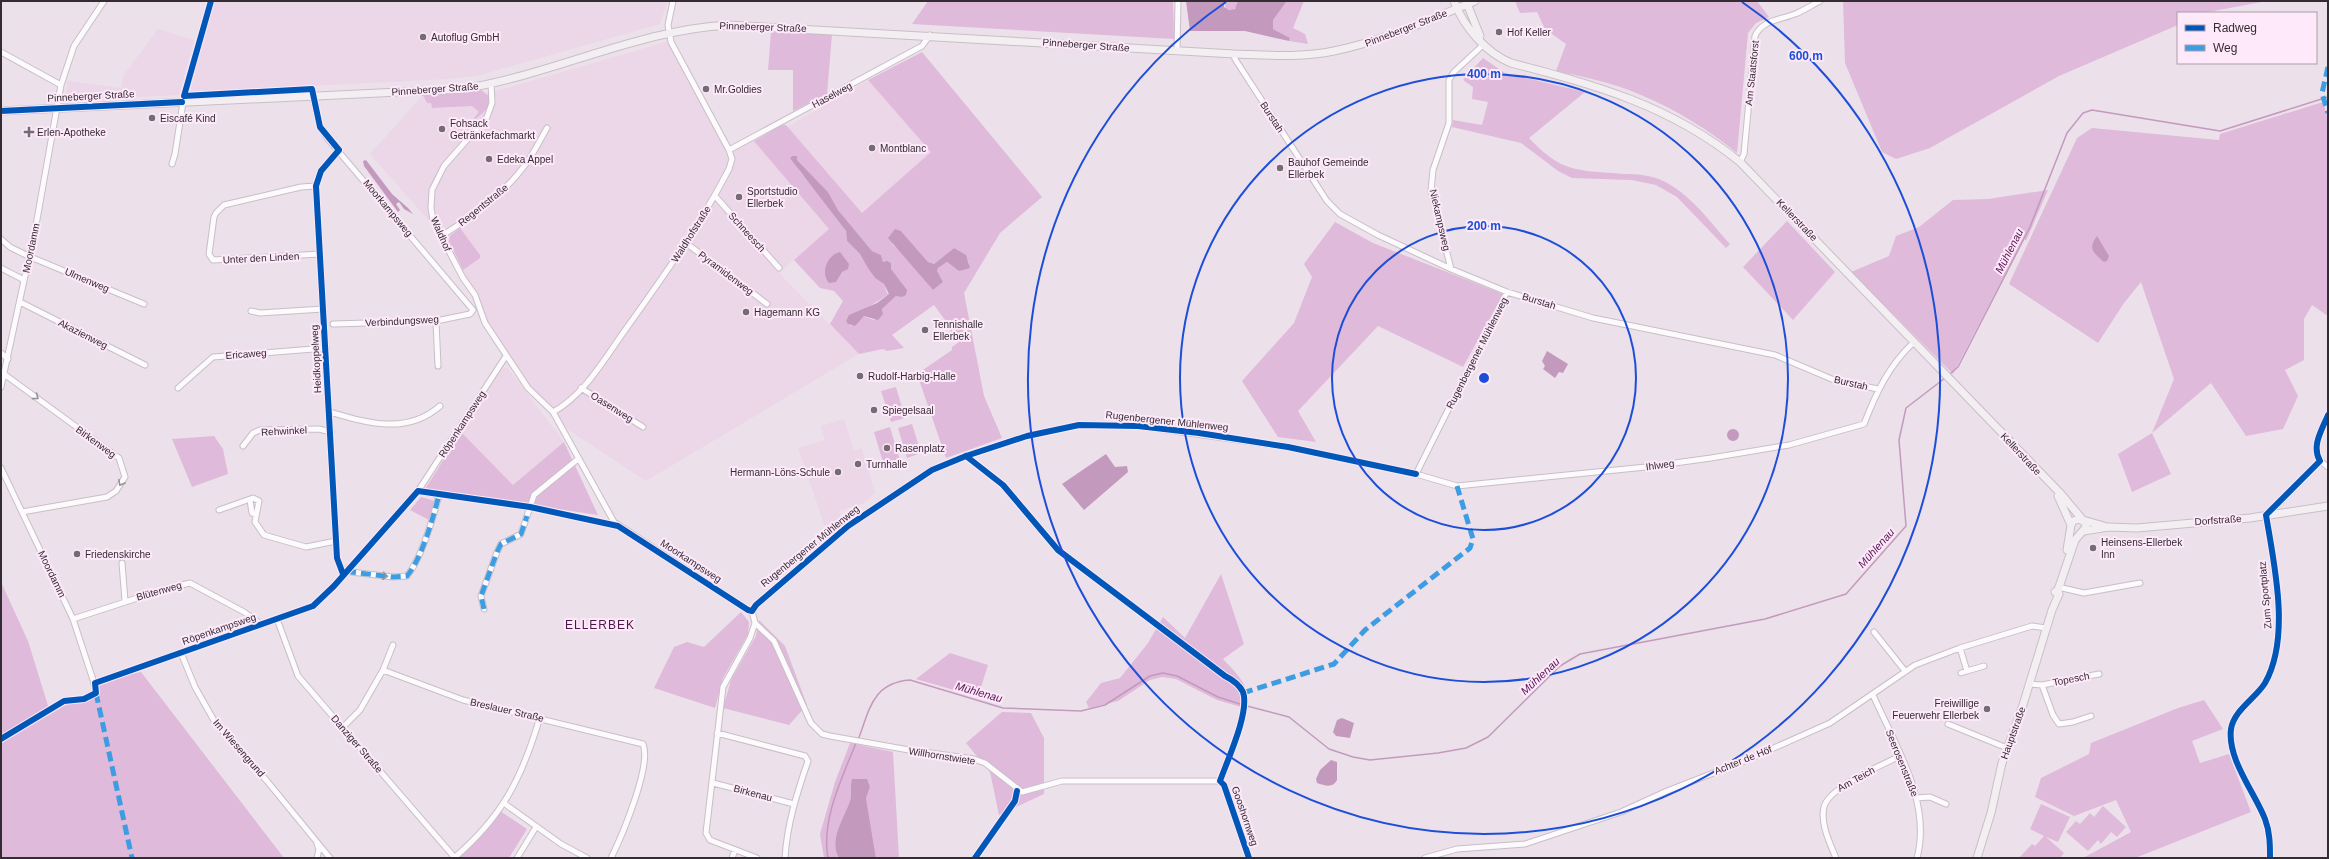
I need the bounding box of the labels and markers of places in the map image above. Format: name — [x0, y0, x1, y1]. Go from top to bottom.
marker: Hof Keller — [1494, 27, 1504, 37]
place label: Hof Keller — [1507, 27, 1552, 38]
marker: Autoflug GmbH — [418, 32, 428, 42]
place label: Autoflug GmbH — [431, 32, 499, 43]
marker: Mr.Goldies — [701, 84, 711, 94]
place label: Mr.Goldies — [714, 84, 762, 95]
marker: Eiscafé Kind — [147, 113, 157, 123]
place label: Eiscafé Kind — [160, 113, 216, 124]
place label: Fohsack Getränkefachmarkt — [450, 118, 535, 141]
marker: Fohsack Getränkefachmarkt — [437, 124, 447, 134]
marker: Erlen-Apotheke — [24, 127, 34, 137]
place label: Erlen-Apotheke — [37, 127, 106, 138]
marker: Montblanc — [867, 143, 877, 153]
place label: Montblanc — [880, 143, 926, 154]
marker: Edeka Appel — [484, 154, 494, 164]
place label: Edeka Appel — [497, 154, 553, 165]
place label: Bauhof Gemeinde Ellerbek — [1288, 157, 1369, 180]
marker: Bauhof Gemeinde Ellerbek — [1275, 163, 1285, 173]
place label: Sportstudio Ellerbek — [747, 186, 798, 209]
marker: Sportstudio Ellerbek — [734, 192, 744, 202]
marker: Hagemann KG — [741, 307, 751, 317]
place label: Hagemann KG — [754, 307, 820, 318]
place label: Tennishalle Ellerbek — [933, 319, 983, 342]
marker: Tennishalle Ellerbek — [920, 325, 930, 335]
marker: Rudolf-Harbig-Halle — [855, 371, 865, 381]
place label: Rudolf-Harbig-Halle — [868, 371, 956, 382]
centre of rings — [1477, 371, 1491, 385]
marker: Spiegelsaal — [869, 405, 879, 415]
place label: Spiegelsaal — [882, 405, 934, 416]
marker: Rasenplatz — [882, 443, 892, 453]
place label: Rasenplatz — [895, 443, 945, 454]
marker: Turnhalle — [853, 459, 863, 469]
place label: Turnhalle — [866, 459, 908, 470]
place label: Hermann-Löns-Schule — [730, 467, 830, 478]
marker: Hermann-Löns-Schule — [833, 467, 843, 477]
place label: Heinsens-Ellerbek Inn — [2101, 537, 2183, 560]
marker: Heinsens-Ellerbek Inn — [2088, 543, 2098, 553]
marker: Friedenskirche — [72, 549, 82, 559]
place label: Friedenskirche — [85, 549, 151, 560]
place label: Freiwillige Feuerwehr Ellerbek — [1892, 698, 1980, 721]
marker: Freiwillige Feuerwehr Ellerbek — [1982, 704, 1992, 714]

